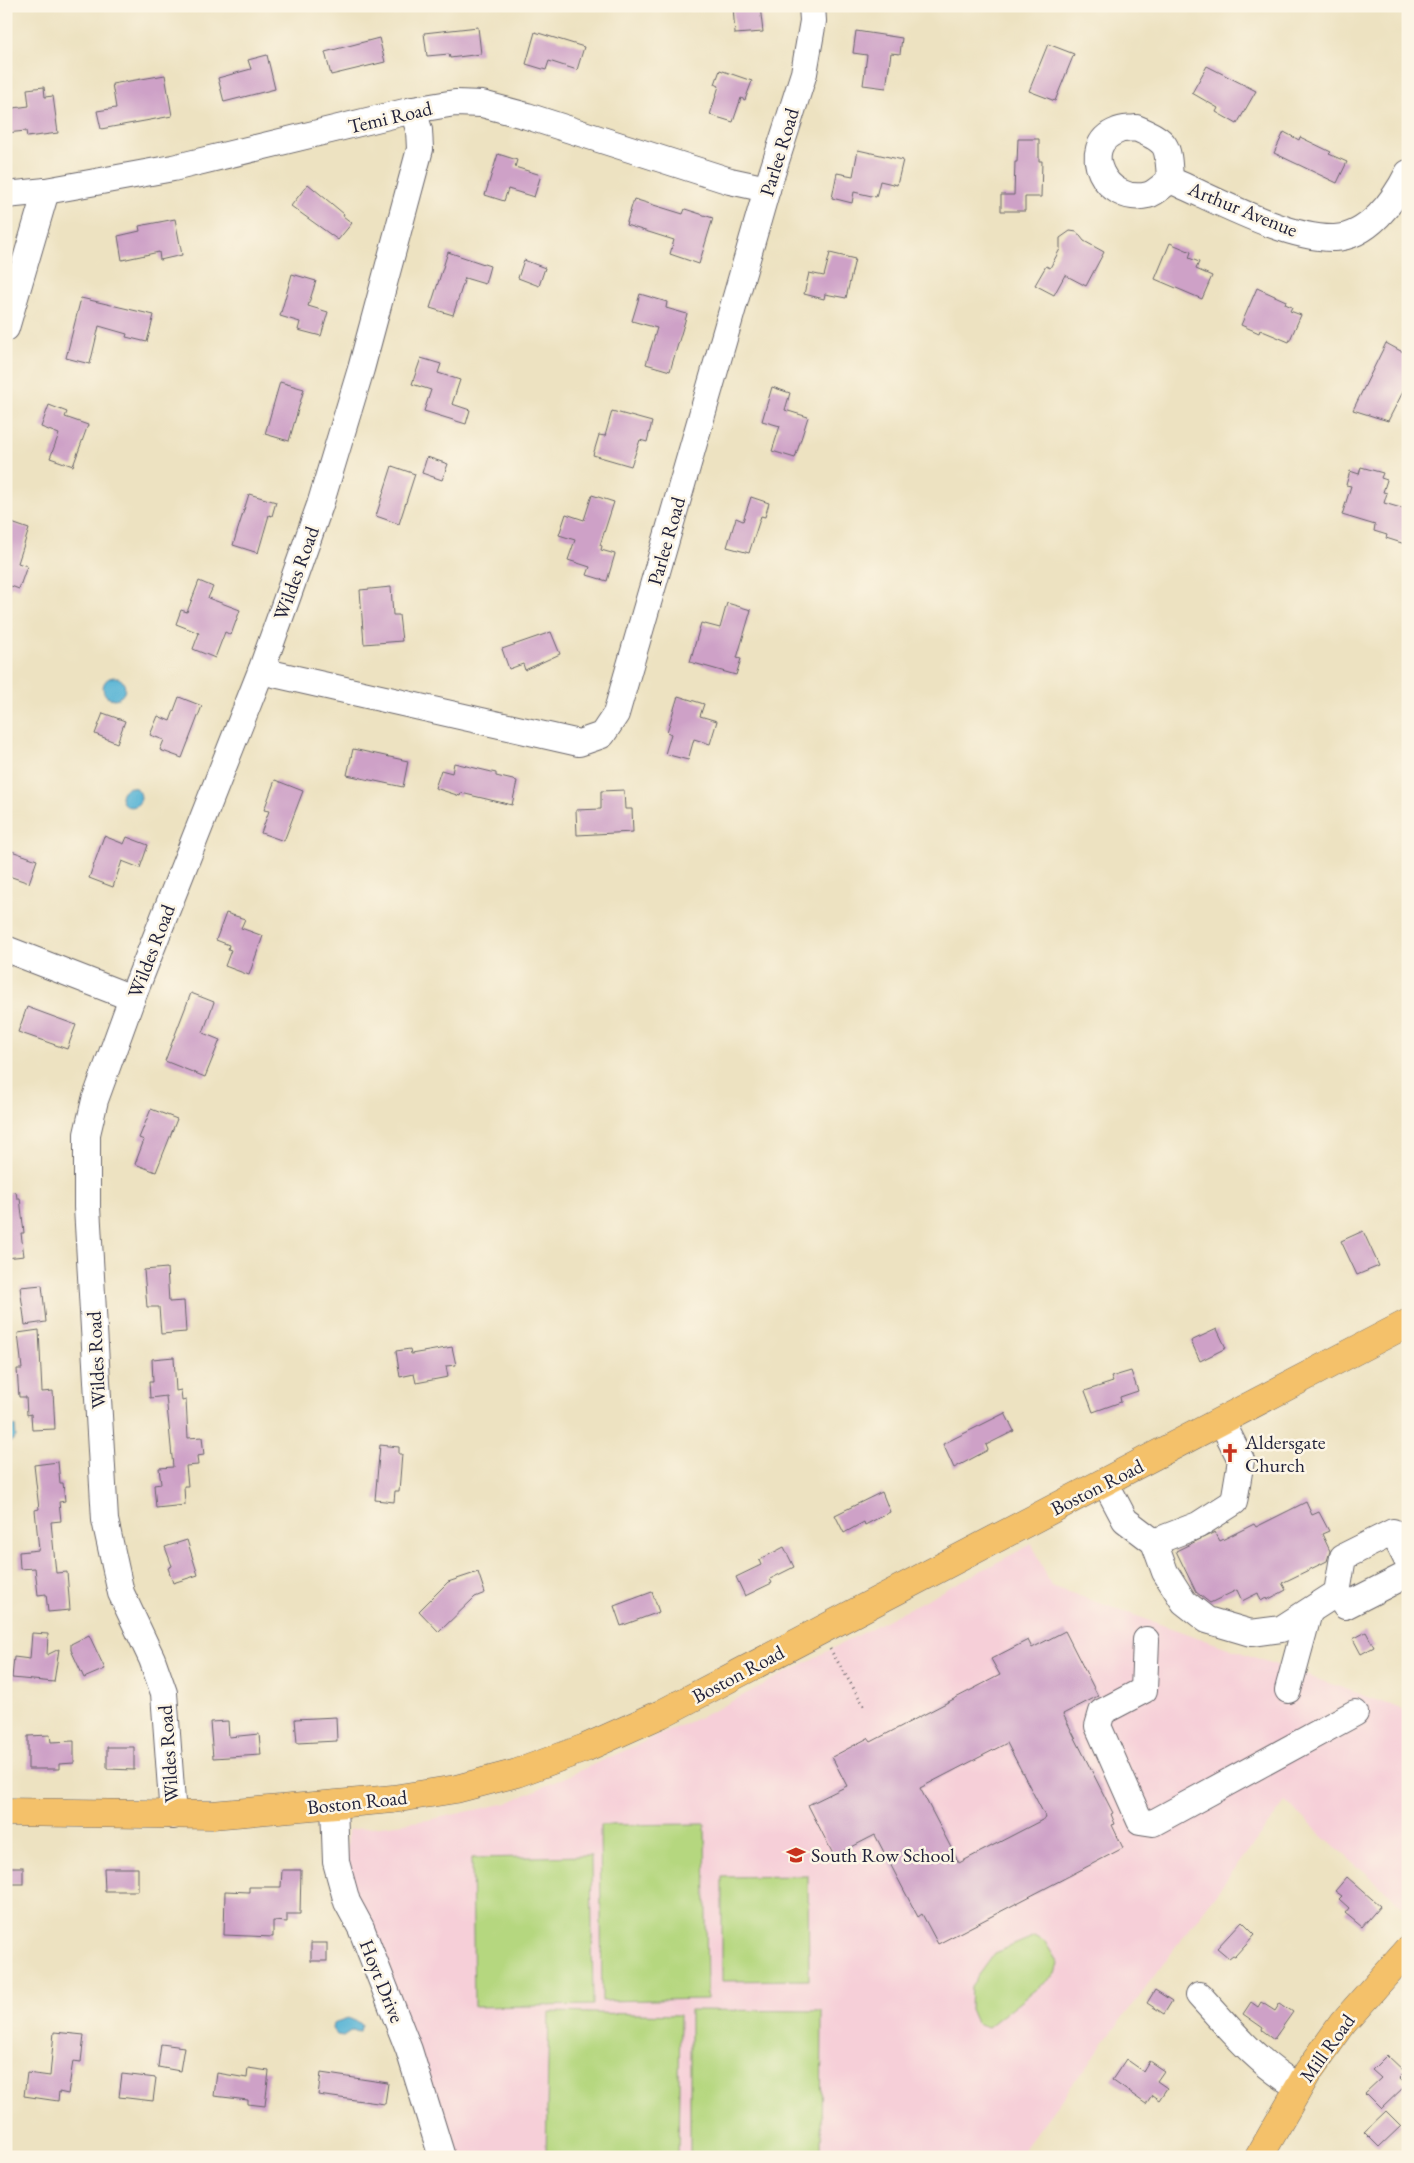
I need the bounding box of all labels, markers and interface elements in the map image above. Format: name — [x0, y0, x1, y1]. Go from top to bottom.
street label: Temi Road — [345, 95, 435, 139]
street label: Parlee Road — [753, 104, 805, 199]
street label: Arthur Avenue — [1184, 175, 1302, 243]
street label: Parlee Road — [641, 493, 691, 588]
street label: Wildes Road — [267, 522, 325, 623]
street label: Wildes Road — [121, 900, 181, 1001]
street label: Wildes Road — [80, 1310, 112, 1410]
place label: Aldersgate Church — [1244, 1429, 1326, 1478]
church icon: Aldersgate Church — [1219, 1442, 1241, 1464]
street label: Boston Road — [1046, 1452, 1149, 1521]
street label: Boston Road — [687, 1638, 789, 1709]
street label: Wildes Road — [152, 1703, 184, 1804]
street label: Boston Road — [306, 1784, 409, 1820]
place label: South Row School — [811, 1842, 955, 1868]
school or university icon: South Row School — [785, 1844, 807, 1866]
street label: Hoyt Drive — [354, 1936, 410, 2027]
street label: Mill Road — [1293, 2008, 1361, 2087]

